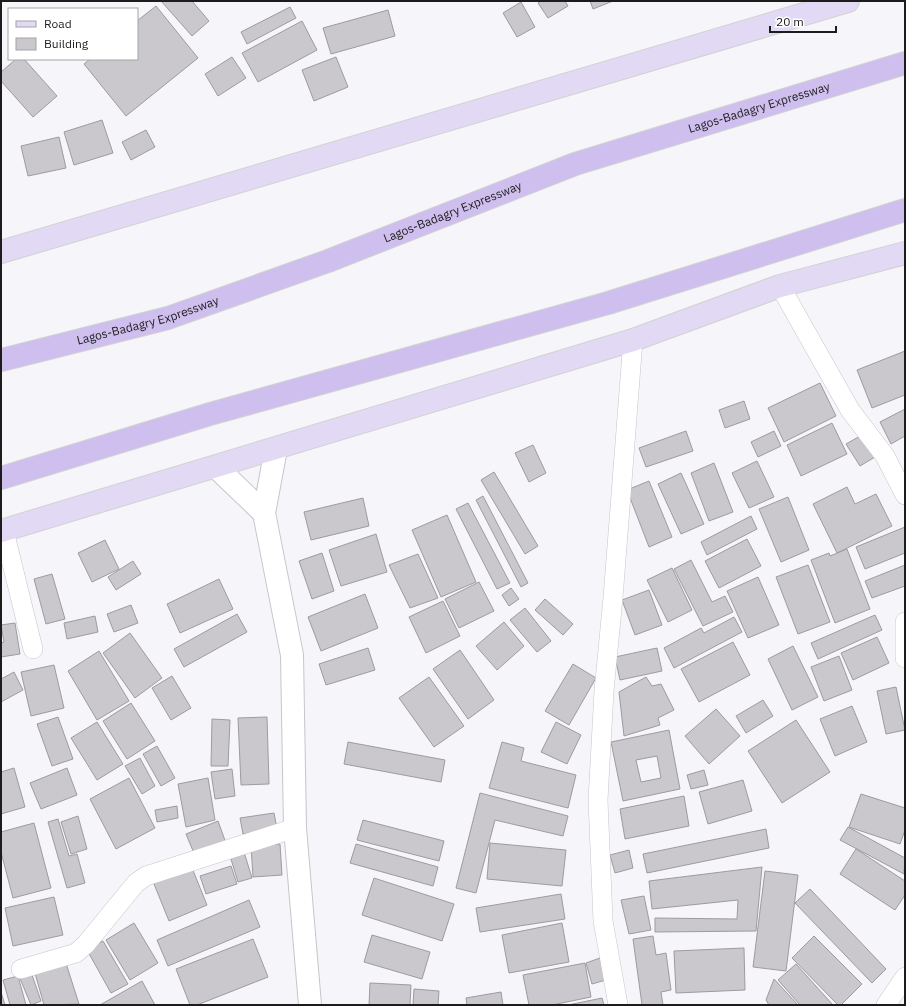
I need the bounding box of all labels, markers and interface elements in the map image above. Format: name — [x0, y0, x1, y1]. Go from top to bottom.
legend — [8, 8, 138, 60]
scale bar — [770, 8, 836, 34]
text: 20 m — [776, 14, 804, 29]
text: Road — [44, 16, 72, 31]
text: Building — [44, 36, 89, 51]
street label: Lagos-Badagry Expressway — [686, 78, 832, 136]
street label: Lagos-Badagry Expressway — [381, 178, 524, 245]
street label: Lagos-Badagry Expressway — [75, 293, 221, 348]

